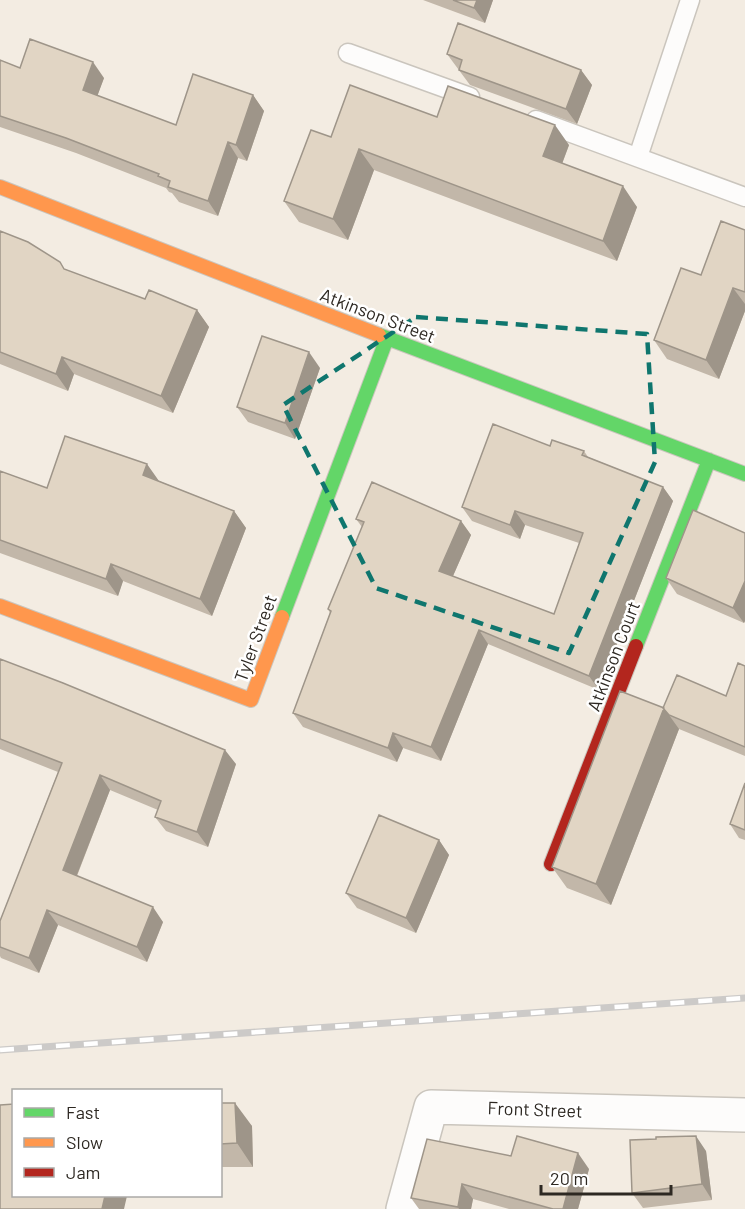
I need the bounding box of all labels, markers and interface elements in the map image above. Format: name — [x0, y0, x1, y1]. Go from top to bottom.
street label: Atkinson Street — [317, 283, 439, 347]
street label: Tyler Street — [229, 591, 281, 685]
street label: Atkinson Court — [582, 598, 644, 714]
legend — [12, 1089, 222, 1197]
street label: Front Street — [487, 1096, 583, 1122]
text: Fast — [66, 1101, 100, 1123]
text: Slow — [66, 1131, 103, 1153]
scale bar — [541, 1158, 672, 1196]
text: Jam — [66, 1161, 100, 1183]
text: 20 m — [550, 1167, 588, 1189]

